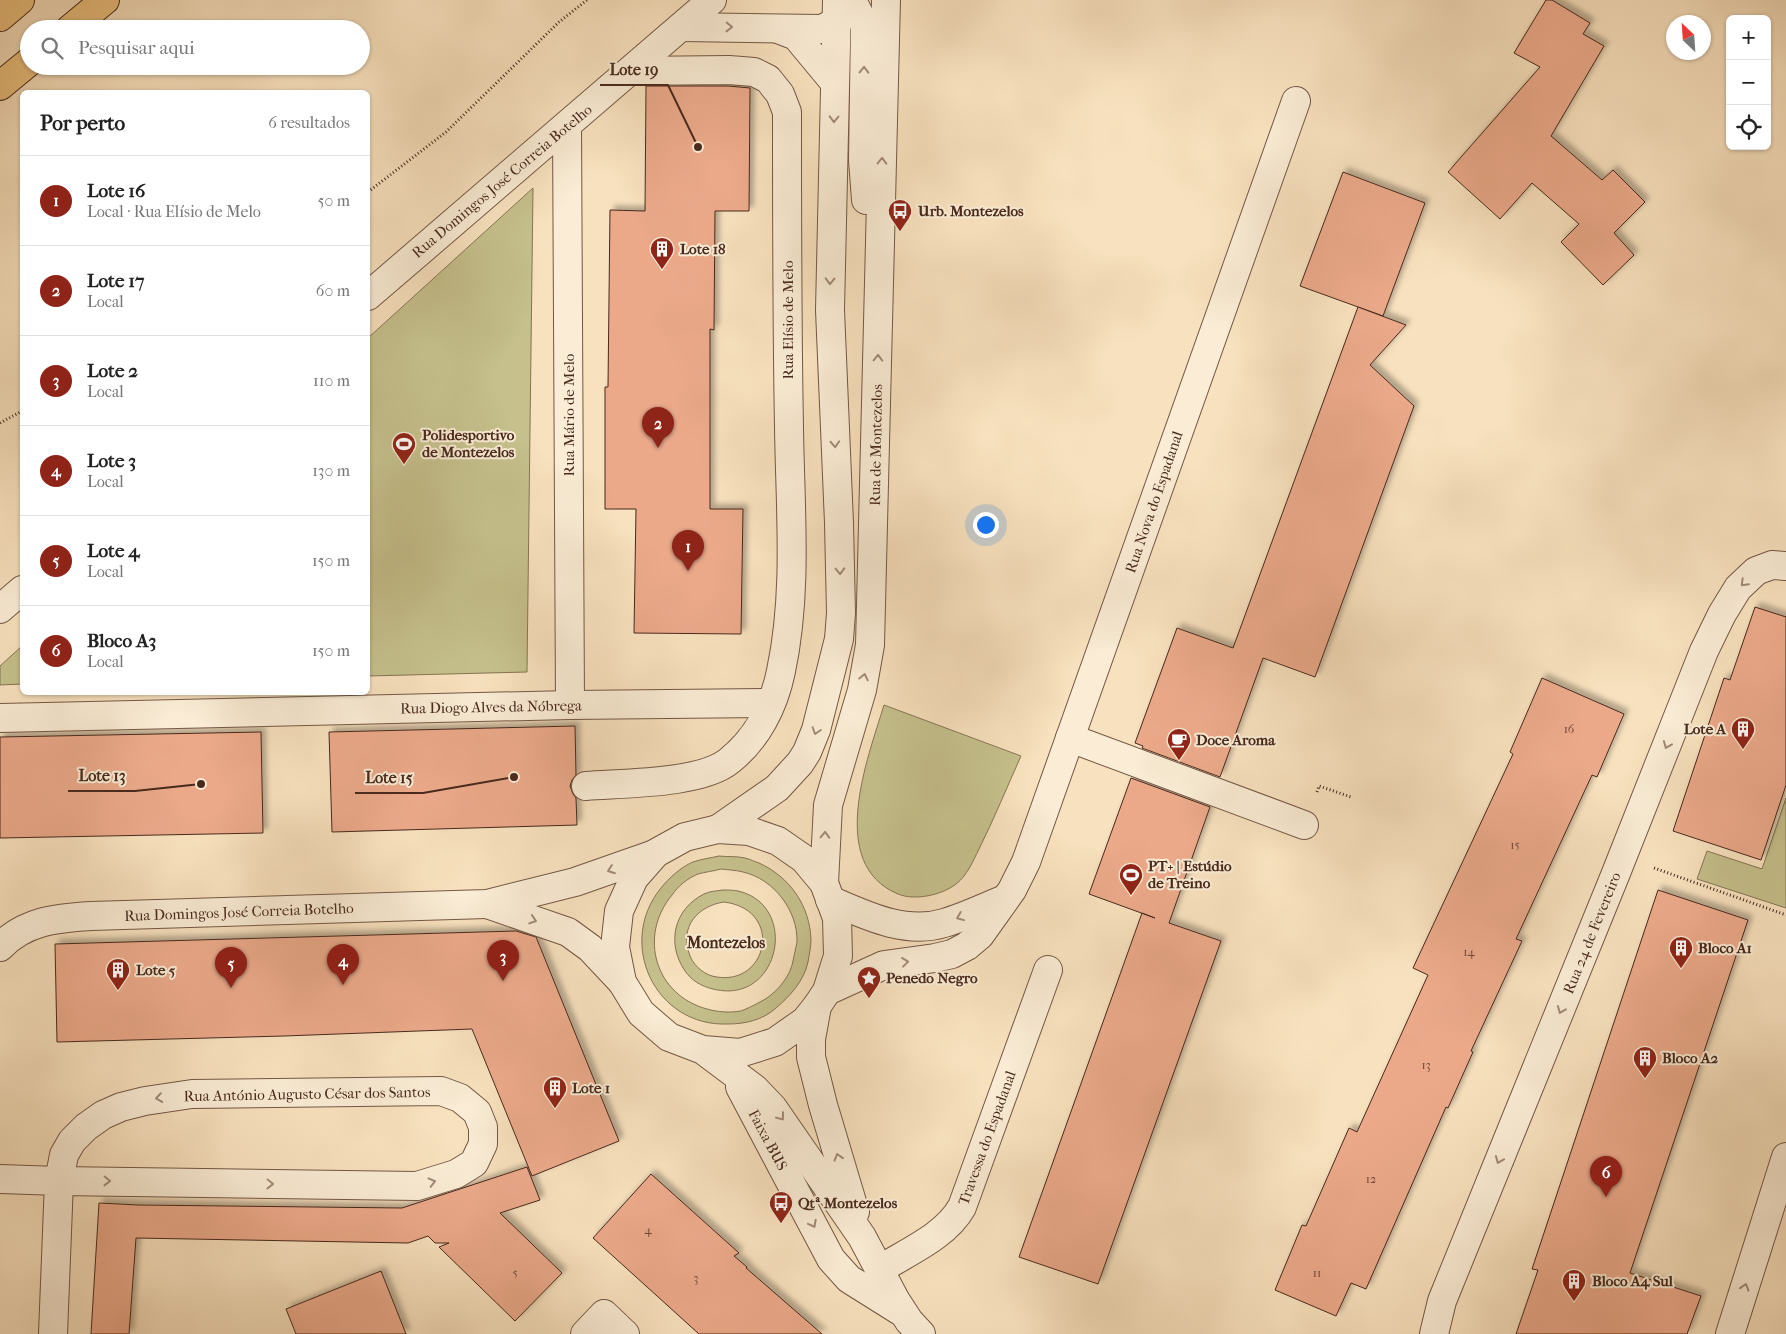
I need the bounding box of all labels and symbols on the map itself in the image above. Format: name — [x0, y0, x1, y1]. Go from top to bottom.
north arrow — [1666, 15, 1711, 60]
one-way arrow — [726, 22, 734, 33]
callout: Lote 19 — [600, 54, 668, 85]
text: Lote 19 — [610, 60, 658, 80]
one-way arrow — [859, 66, 869, 74]
street label: Rua Domingos José Correia Botelho — [408, 100, 596, 262]
one-way arrow — [829, 115, 839, 123]
one-way arrow — [877, 156, 888, 164]
bus stop icon: Urb. Montezelos — [887, 198, 913, 232]
place label: Urb. Montezelos — [917, 202, 1024, 220]
building icon: Lote 18 — [649, 236, 675, 270]
place label: Lote 18 — [680, 240, 726, 258]
street label: Rua Elísio de Melo — [779, 260, 797, 380]
one-way arrow — [825, 278, 835, 285]
street label: Rua Mário de Melo — [560, 353, 578, 476]
one-way arrow — [872, 354, 883, 362]
street label: Rua de Montezelos — [866, 384, 886, 506]
pin: 2 — [642, 407, 674, 448]
place label: Polidesportivo de Montezelos — [422, 426, 515, 461]
street label: Rua Nova do Espadanal — [1121, 429, 1187, 575]
sports icon: Polidesportivo de Montezelos — [391, 431, 417, 465]
one-way arrow — [830, 440, 841, 448]
your location — [973, 512, 999, 538]
pin: 1 — [672, 530, 704, 571]
one-way arrow — [835, 568, 845, 576]
one-way arrow — [1740, 578, 1749, 587]
one-way arrow — [858, 673, 869, 682]
street label: Rua Diogo Alves da Nóbrega — [400, 696, 583, 718]
building icon: Lote A — [1730, 716, 1756, 750]
place label: Lote A — [1684, 720, 1727, 738]
house number: 16 — [1564, 722, 1575, 736]
one-way arrow — [812, 726, 822, 734]
cafe icon: Doce Aroma — [1166, 727, 1192, 761]
place label: Doce Aroma — [1196, 731, 1276, 749]
one-way arrow — [1663, 740, 1673, 749]
callout: Lote 13 — [68, 760, 135, 791]
callout: Lote 15 — [355, 762, 423, 793]
text: Lote 13 — [78, 766, 126, 786]
text: Lote 15 — [365, 768, 413, 787]
one-way arrow — [820, 830, 831, 838]
house number: 15 — [1510, 838, 1520, 852]
place label: PT+ | Estúdio de Treino — [1148, 857, 1232, 892]
sports icon: PT+ | Estúdio de Treino — [1118, 862, 1144, 896]
one-way arrow — [607, 864, 615, 874]
street label: Rua 24 de Fevereiro — [1559, 869, 1625, 997]
street label: Rua Domingos José Correia Botelho — [124, 899, 354, 925]
one-way arrow — [956, 911, 965, 922]
one-way arrow — [529, 914, 537, 924]
district label: Montezelos — [686, 933, 765, 952]
building icon: Bloco A1 — [1668, 935, 1694, 969]
place label: Bloco A1 — [1698, 939, 1752, 957]
pin: 3 — [487, 940, 519, 981]
pin: 4 — [327, 944, 359, 985]
house number: 14 — [1463, 945, 1476, 959]
pin: 5 — [215, 947, 247, 988]
building icon: Lote 5 — [105, 957, 131, 991]
one-way arrow — [901, 957, 909, 968]
place label: Lote 5 — [136, 961, 176, 979]
place icon: Penedo Negro — [856, 965, 882, 999]
place label: Penedo Negro — [886, 969, 978, 987]
one-way arrow — [1556, 1005, 1567, 1014]
building icon: Bloco A2 — [1632, 1045, 1658, 1079]
place label: Bloco A2 — [1662, 1049, 1719, 1067]
house number: 13 — [1421, 1058, 1431, 1072]
street label: Travessa do Espadanal — [954, 1068, 1020, 1208]
building icon: Lote 1 — [542, 1075, 568, 1109]
place label: Lote 1 — [572, 1079, 610, 1097]
street label: Rua António Augusto César dos Santos — [183, 1083, 431, 1105]
one-way arrow — [155, 1093, 163, 1103]
street label: Faixa BUS — [744, 1106, 792, 1174]
one-way arrow — [775, 1111, 783, 1120]
one-way arrow — [834, 1153, 844, 1162]
one-way arrow — [1495, 1155, 1506, 1164]
pin: 6 — [1590, 1156, 1622, 1197]
house number: 12 — [1366, 1172, 1376, 1186]
one-way arrow — [104, 1176, 112, 1187]
one-way arrow — [427, 1177, 436, 1188]
one-way arrow — [266, 1178, 274, 1189]
bus stop icon: Qtª Montezelos — [768, 1190, 794, 1224]
place label: Qtª Montezelos — [798, 1194, 898, 1212]
one-way arrow — [806, 1218, 816, 1227]
house number: 4 — [644, 1223, 652, 1237]
house number: 5 — [512, 1266, 518, 1280]
house number: 11 — [1313, 1266, 1321, 1280]
building icon: Bloco A4 Sul — [1561, 1268, 1587, 1302]
house number: 3 — [694, 1271, 699, 1285]
place label: Bloco A4 Sul — [1592, 1272, 1674, 1290]
one-way arrow — [1739, 1284, 1749, 1292]

